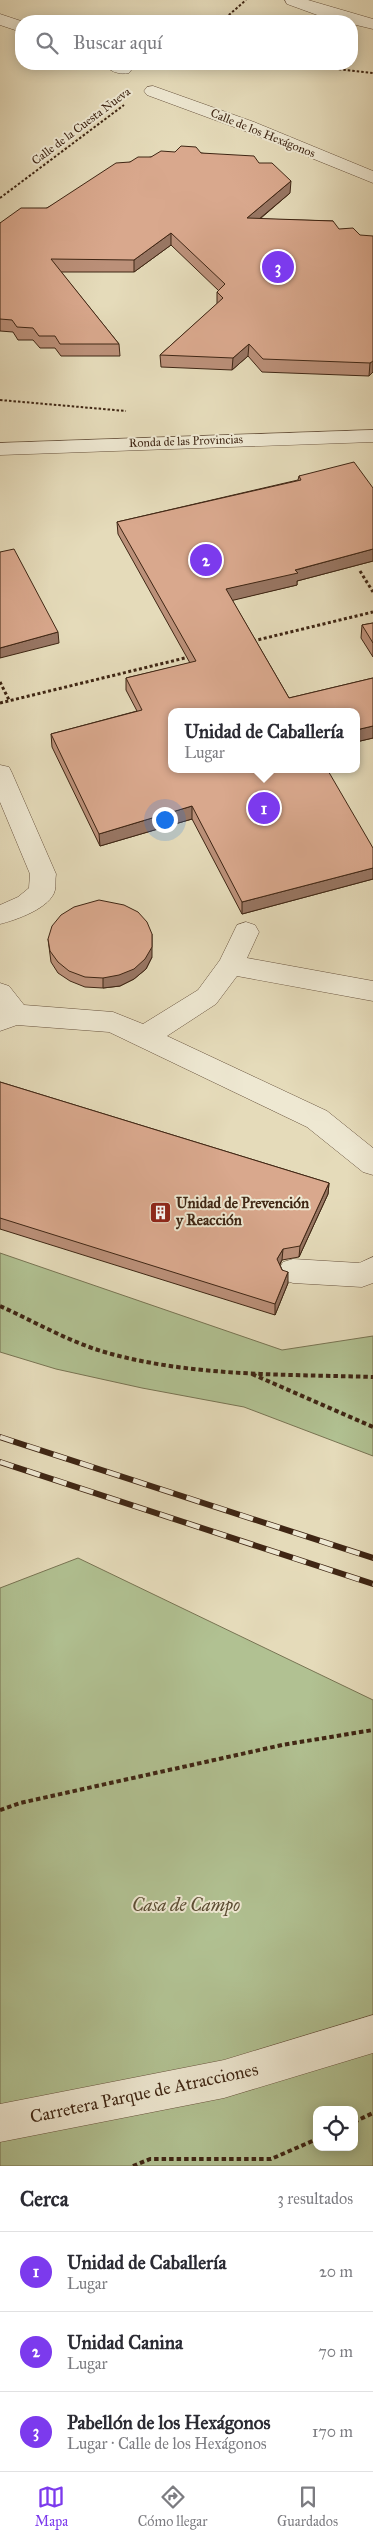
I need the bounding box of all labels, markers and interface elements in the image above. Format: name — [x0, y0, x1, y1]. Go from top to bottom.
search box — [15, 15, 358, 70]
icon: search — [33, 29, 61, 57]
text: Buscar aquí — [73, 31, 162, 54]
street label: Calle de la Cuesta Nueva — [29, 84, 134, 168]
street label: Calle de los Hexágonos — [208, 106, 317, 161]
pin: 3 — [262, 248, 294, 286]
street label: Ronda de las Provincias — [129, 432, 243, 450]
pin: 2 — [190, 541, 222, 579]
popup — [168, 708, 360, 773]
text: Unidad de Caballería — [184, 720, 344, 743]
text: Lugar — [184, 743, 225, 762]
pin: 1 — [248, 789, 280, 827]
your location — [152, 807, 178, 833]
place label: Unidad de Prevención y Reacción — [175, 1194, 310, 1230]
building icon: Unidad de Prevención y Reacción — [148, 1200, 172, 1224]
park label: Casa de Campo — [132, 1894, 240, 1917]
street label: Carretera Parque de Atracciones — [28, 2058, 260, 2129]
map controls — [313, 2106, 358, 2151]
button: locate — [313, 2106, 358, 2151]
text: Cerca — [20, 2186, 69, 2212]
text: 3 resultados — [278, 2189, 353, 2208]
text: Unidad de Caballería — [67, 2251, 226, 2274]
text: 1 — [33, 2262, 39, 2281]
text: 20 m — [319, 2262, 353, 2281]
text: Lugar — [67, 2274, 108, 2293]
text: Unidad Canina — [67, 2331, 183, 2354]
text: 2 — [32, 2342, 40, 2361]
text: 70 m — [318, 2342, 353, 2361]
text: Lugar — [67, 2354, 108, 2373]
text: Pabellón de los Hexágonos — [67, 2411, 270, 2434]
text: 3 — [33, 2422, 39, 2441]
text: 170 m — [312, 2422, 353, 2441]
text: Lugar · Calle de los Hexágonos — [67, 2434, 267, 2453]
tab: Mapa — [35, 2483, 68, 2530]
tab: Cómo llegar — [138, 2483, 207, 2530]
tab: Guardados — [277, 2483, 338, 2530]

